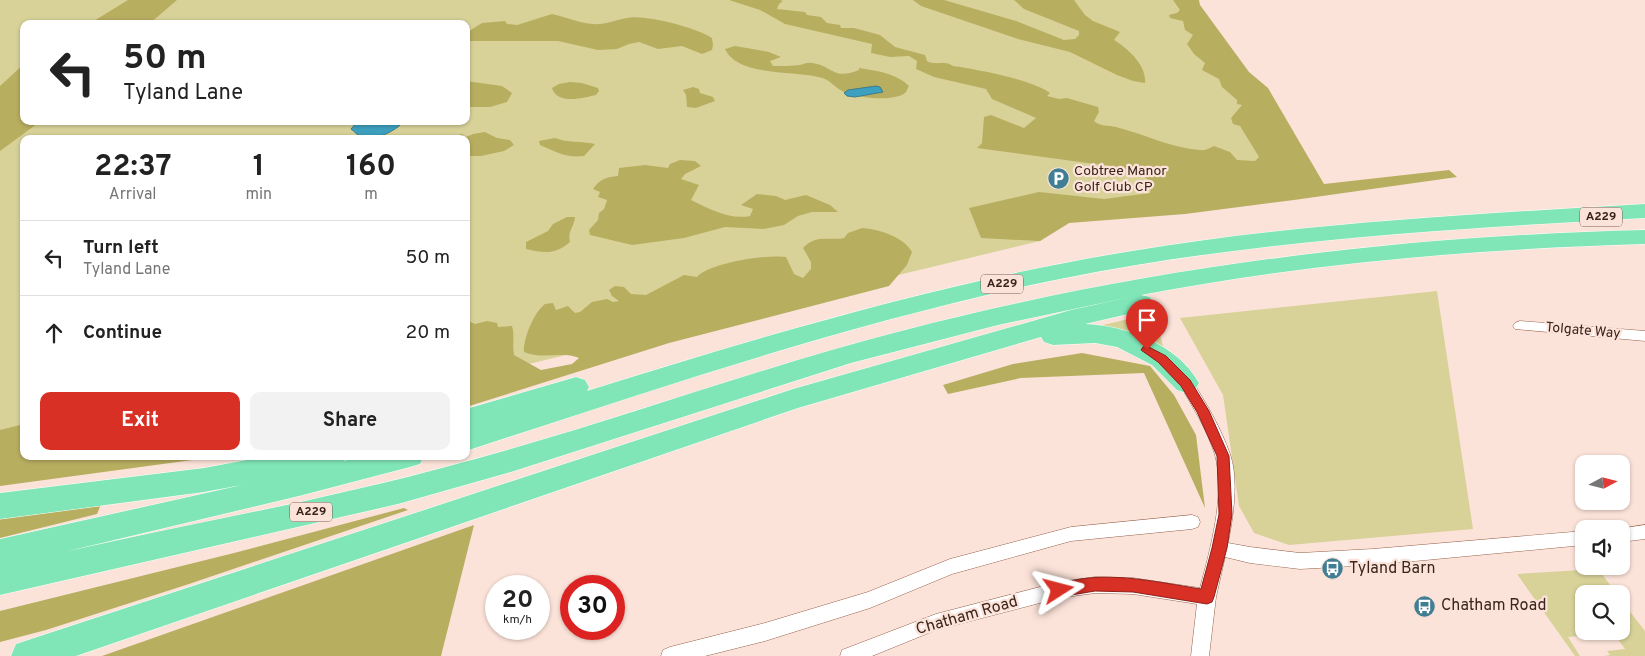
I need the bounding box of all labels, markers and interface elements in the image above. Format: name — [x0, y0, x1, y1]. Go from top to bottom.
text: 50 m — [123, 37, 207, 81]
icon: left — [40, 40, 105, 105]
text: Tyland Lane — [123, 80, 243, 107]
text: 22:37 — [94, 149, 171, 186]
text: 1 — [253, 149, 265, 186]
text: 160 — [346, 149, 396, 186]
place label: Cobtree Manor Golf Club CP — [1074, 163, 1167, 196]
parking icon: Cobtree Manor Golf Club CP — [1046, 167, 1070, 191]
text: Arrival — [109, 185, 157, 205]
text: min — [245, 185, 272, 205]
text: m — [364, 185, 378, 205]
road number: A229 — [1580, 208, 1622, 226]
text: Turn left — [83, 236, 159, 260]
icon: left — [40, 244, 68, 272]
text: 50 m — [405, 246, 450, 270]
text: Tyland Lane — [83, 260, 170, 280]
road number: A229 — [981, 274, 1023, 294]
pin — [1126, 299, 1168, 350]
icon: arrive — [1133, 306, 1161, 334]
icon: ahead — [40, 319, 68, 347]
street label: Tolgate Way — [1545, 319, 1621, 343]
text: Continue — [83, 321, 162, 345]
text: 20 m — [406, 321, 450, 345]
button: Exit — [40, 392, 240, 450]
button: Share — [250, 392, 450, 450]
north arrow — [1575, 455, 1630, 510]
map controls — [1575, 455, 1630, 640]
road number: A229 — [290, 502, 332, 522]
button: sound — [1575, 520, 1630, 575]
bus stop icon: Tyland Barn — [1321, 557, 1345, 581]
place label: Tyland Barn — [1349, 559, 1435, 579]
position arrow — [1032, 563, 1084, 615]
speed limit sign: 30 — [560, 575, 625, 640]
text: 20 — [502, 585, 533, 617]
button: search — [1575, 585, 1630, 640]
street label: Chatham Road — [914, 592, 1020, 640]
bus stop icon: Chatham Road — [1413, 594, 1437, 618]
place label: Chatham Road — [1441, 596, 1546, 616]
text: km/h — [503, 612, 532, 628]

